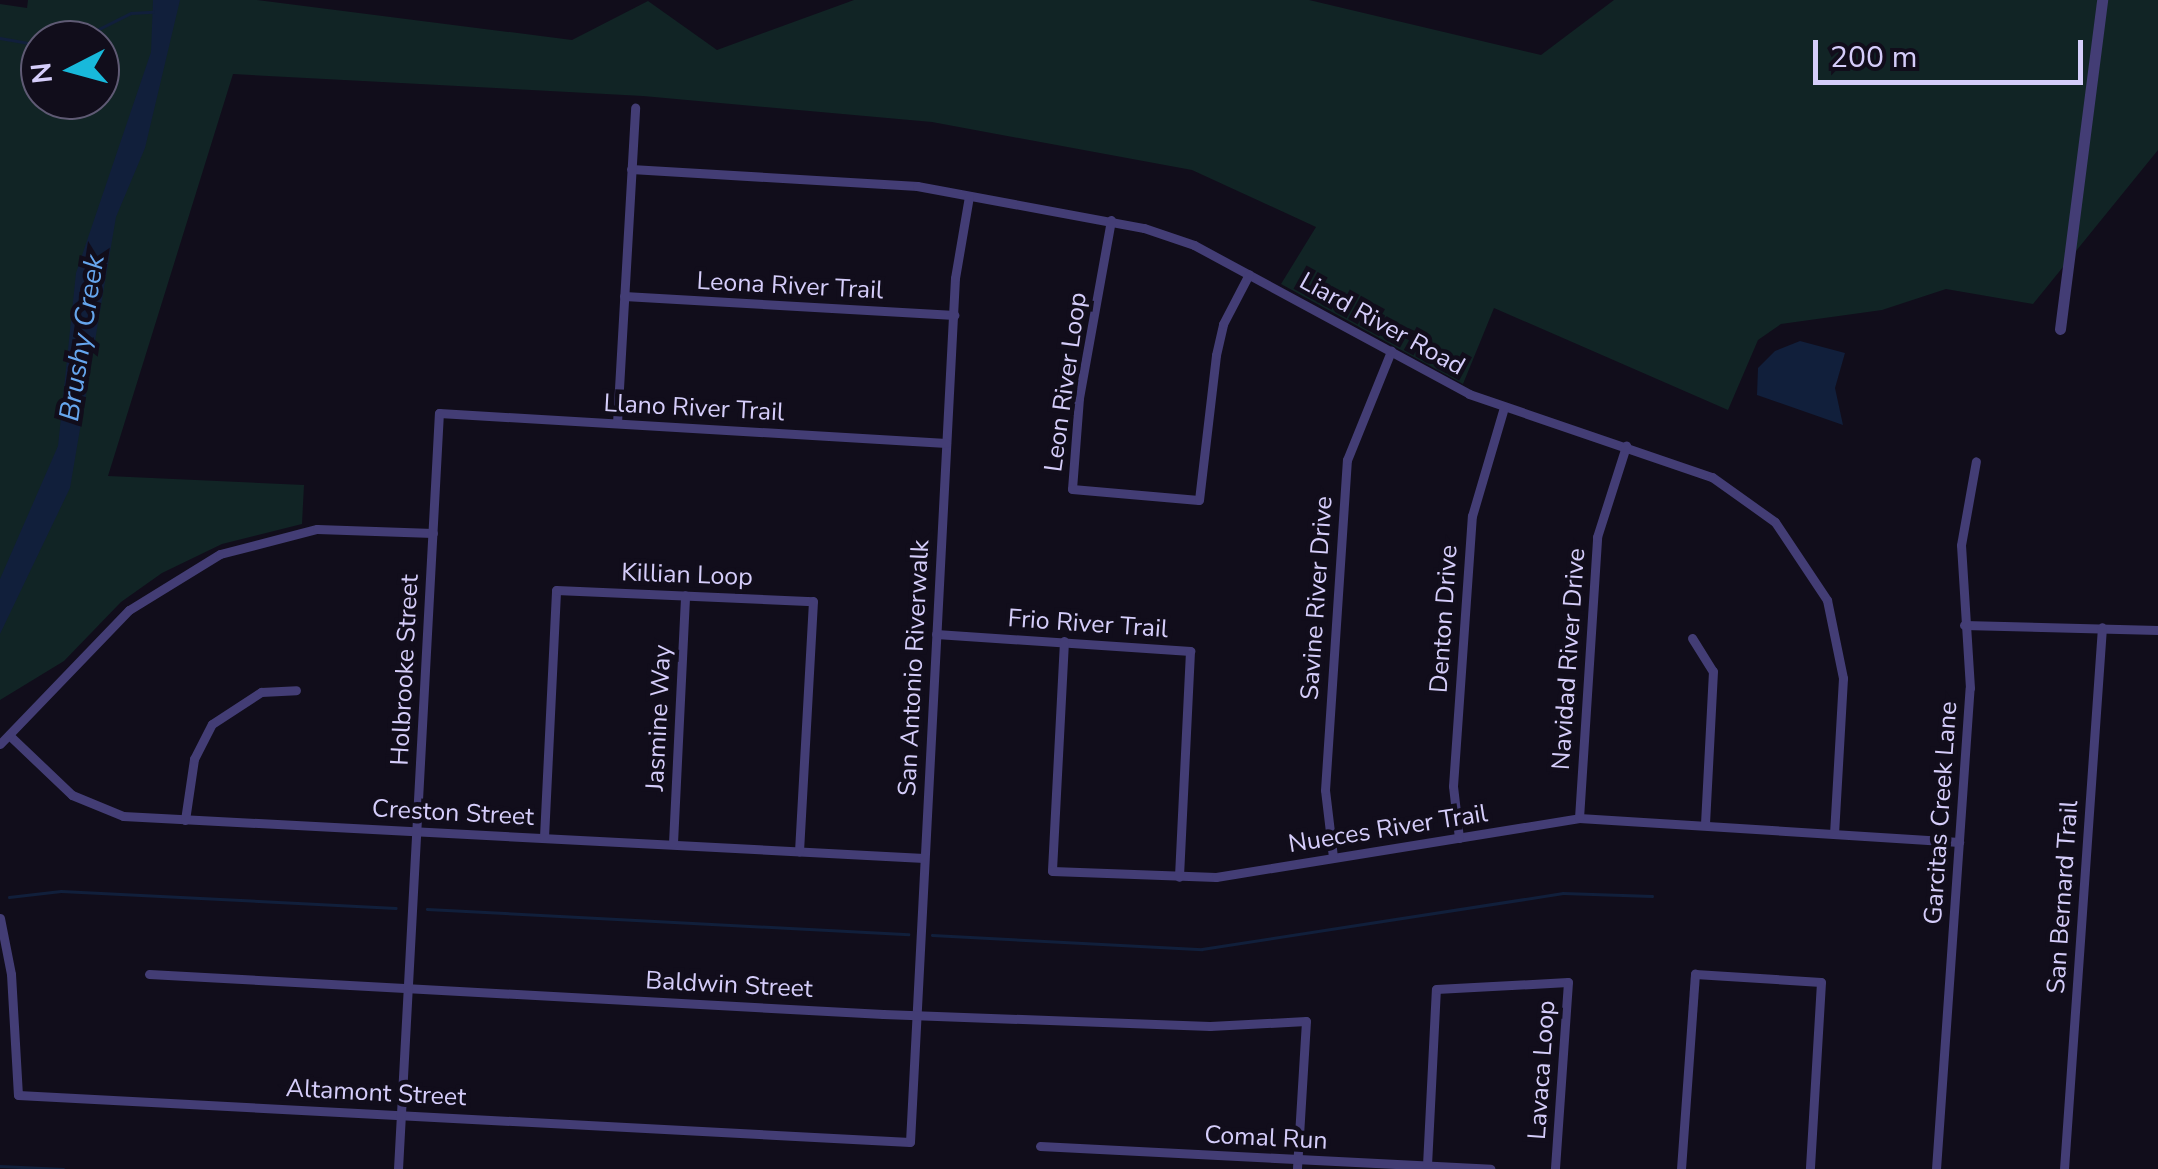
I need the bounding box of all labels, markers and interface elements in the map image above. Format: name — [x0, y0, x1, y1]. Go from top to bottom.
north arrow — [20, 20, 120, 120]
scale bar — [1818, 20, 2088, 82]
text: 200 m — [1830, 37, 1917, 78]
text: N — [22, 61, 62, 85]
water label: Brushy Creek — [52, 252, 112, 424]
street label: Leona River Trail — [696, 266, 884, 306]
street label: Liard River Road — [1294, 266, 1470, 382]
street label: Leon River Loop — [1039, 290, 1093, 474]
street label: Llano River Trail — [603, 388, 785, 428]
street label: Savine River Drive — [1295, 495, 1339, 701]
street label: San Antonio Riverwalk — [892, 539, 936, 797]
street label: Denton Drive — [1424, 544, 1464, 694]
street label: Navidad River Drive — [1546, 547, 1592, 771]
street label: Killian Loop — [621, 558, 753, 592]
street label: Holbrooke Street — [385, 574, 425, 766]
street label: Frio River Trail — [1007, 603, 1169, 645]
street label: Jasmine Way — [640, 644, 678, 792]
street label: Garcitas Creek Lane — [1918, 700, 1964, 926]
street label: Creston Street — [371, 794, 535, 832]
street label: Nueces River Trail — [1286, 798, 1490, 860]
street label: San Bernard Trail — [2041, 799, 2085, 995]
street label: Baldwin Street — [645, 966, 813, 1004]
street label: Lavaca Loop — [1522, 999, 1562, 1141]
street label: Altamont Street — [285, 1073, 467, 1113]
street label: Comal Run — [1204, 1120, 1328, 1156]

